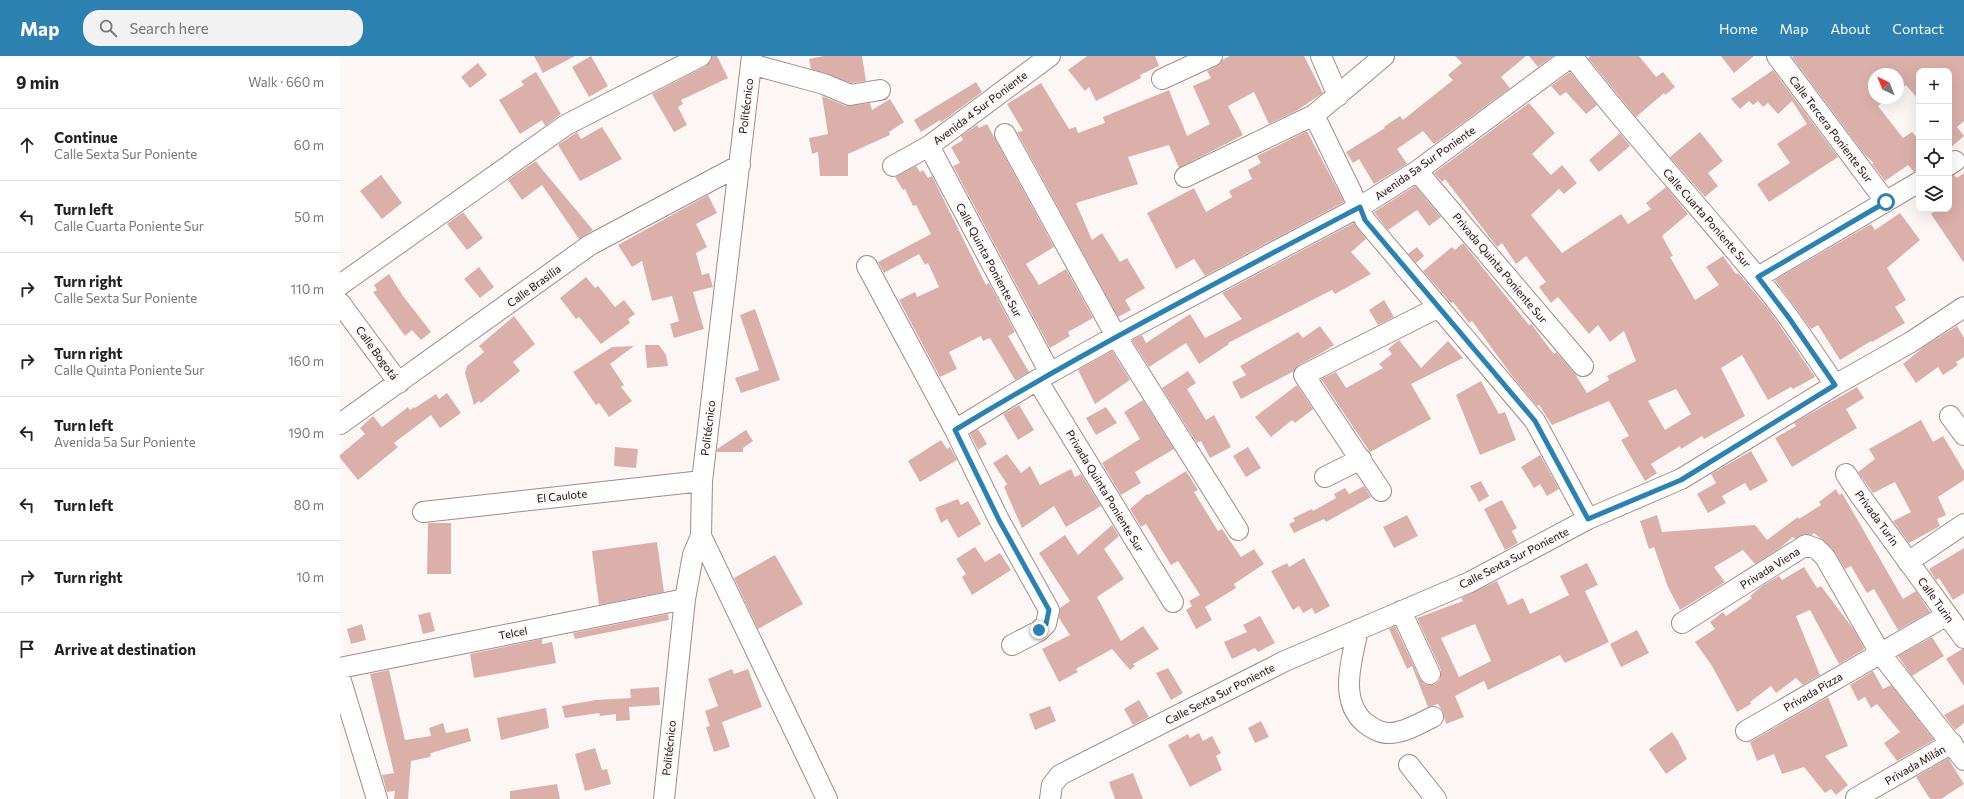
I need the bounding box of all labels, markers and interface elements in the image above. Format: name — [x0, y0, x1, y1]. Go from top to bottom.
search box — [83, 10, 363, 46]
text: Map — [20, 17, 59, 40]
icon: search — [97, 17, 119, 39]
text: Search here — [129, 19, 209, 37]
text: Home — [1719, 20, 1758, 37]
text: Map — [1780, 20, 1808, 37]
text: About — [1830, 20, 1870, 37]
text: Contact — [1892, 20, 1944, 37]
street label: Avenida 4 Sur Poniente — [930, 68, 1029, 147]
north arrow — [1868, 68, 1904, 104]
map controls — [1916, 68, 1952, 212]
button: + — [1916, 68, 1952, 104]
text: 9 min — [16, 72, 59, 93]
street label: Calle Tercera Poniente Sur — [1787, 73, 1876, 185]
text: Walk · 660 m — [248, 74, 324, 90]
street label: Politécnico — [736, 77, 755, 134]
button: − — [1916, 104, 1952, 140]
street label: Avenida 5a Sur Poniente — [1372, 123, 1478, 202]
text: Continue — [54, 128, 118, 146]
icon: ahead — [16, 134, 38, 156]
text: 60 m — [294, 137, 324, 153]
button: locate — [1916, 140, 1952, 176]
text: Calle Sexta Sur Poniente — [54, 146, 197, 162]
street label: Calle Cuarta Poniente Sur — [1661, 166, 1754, 270]
button: layers — [1916, 176, 1952, 212]
route start — [1877, 193, 1895, 211]
text: Turn left — [54, 200, 113, 218]
street label: Calle Quinta Poniente Sur — [954, 201, 1025, 320]
icon: left — [16, 206, 38, 228]
text: 50 m — [294, 209, 324, 225]
street label: Privada Quinta Poniente Sur — [1450, 210, 1551, 326]
text: Calle Cuarta Poniente Sur — [54, 218, 204, 234]
street label: Calle Brasilia — [504, 262, 563, 309]
text: Turn right — [54, 272, 123, 290]
icon: right — [16, 278, 38, 300]
text: 110 m — [291, 281, 324, 297]
text: Calle Sexta Sur Poniente — [54, 290, 197, 306]
street label: Calle Bogotá — [354, 323, 401, 382]
text: Turn right — [54, 344, 123, 362]
icon: right — [16, 350, 38, 372]
text: 160 m — [288, 353, 324, 369]
text: Calle Quinta Poniente Sur — [54, 362, 204, 378]
street label: Politécnico — [698, 399, 717, 456]
text: Turn left — [54, 416, 113, 434]
icon: left — [16, 422, 38, 444]
text: 190 m — [288, 425, 324, 441]
street label: Privada Quinta Poniente Sur — [1064, 427, 1147, 555]
text: Avenida 5a Sur Poniente — [54, 434, 196, 450]
street label: El Caulote — [536, 486, 588, 505]
street label: Privada Turin — [1853, 487, 1902, 548]
icon: left — [16, 494, 38, 516]
text: Turn left — [54, 496, 113, 514]
text: 80 m — [294, 497, 324, 513]
street label: Calle Sexta Sur Poniente — [1457, 524, 1571, 591]
street label: Privada Viena — [1738, 544, 1802, 591]
icon: right — [16, 566, 38, 588]
text: Turn right — [54, 568, 123, 586]
text: 10 m — [296, 569, 324, 585]
street label: Calle Turin — [1916, 575, 1957, 625]
route end — [1030, 621, 1048, 639]
street label: Telcel — [498, 623, 528, 642]
icon: arrive — [16, 638, 38, 660]
text: Arrive at destination — [54, 640, 196, 658]
street label: Calle Sexta Sur Poniente — [1163, 660, 1277, 727]
street label: Privada Pizza — [1781, 669, 1845, 714]
street label: Politécnico — [659, 719, 678, 776]
street label: Privada Milán — [1882, 742, 1947, 787]

